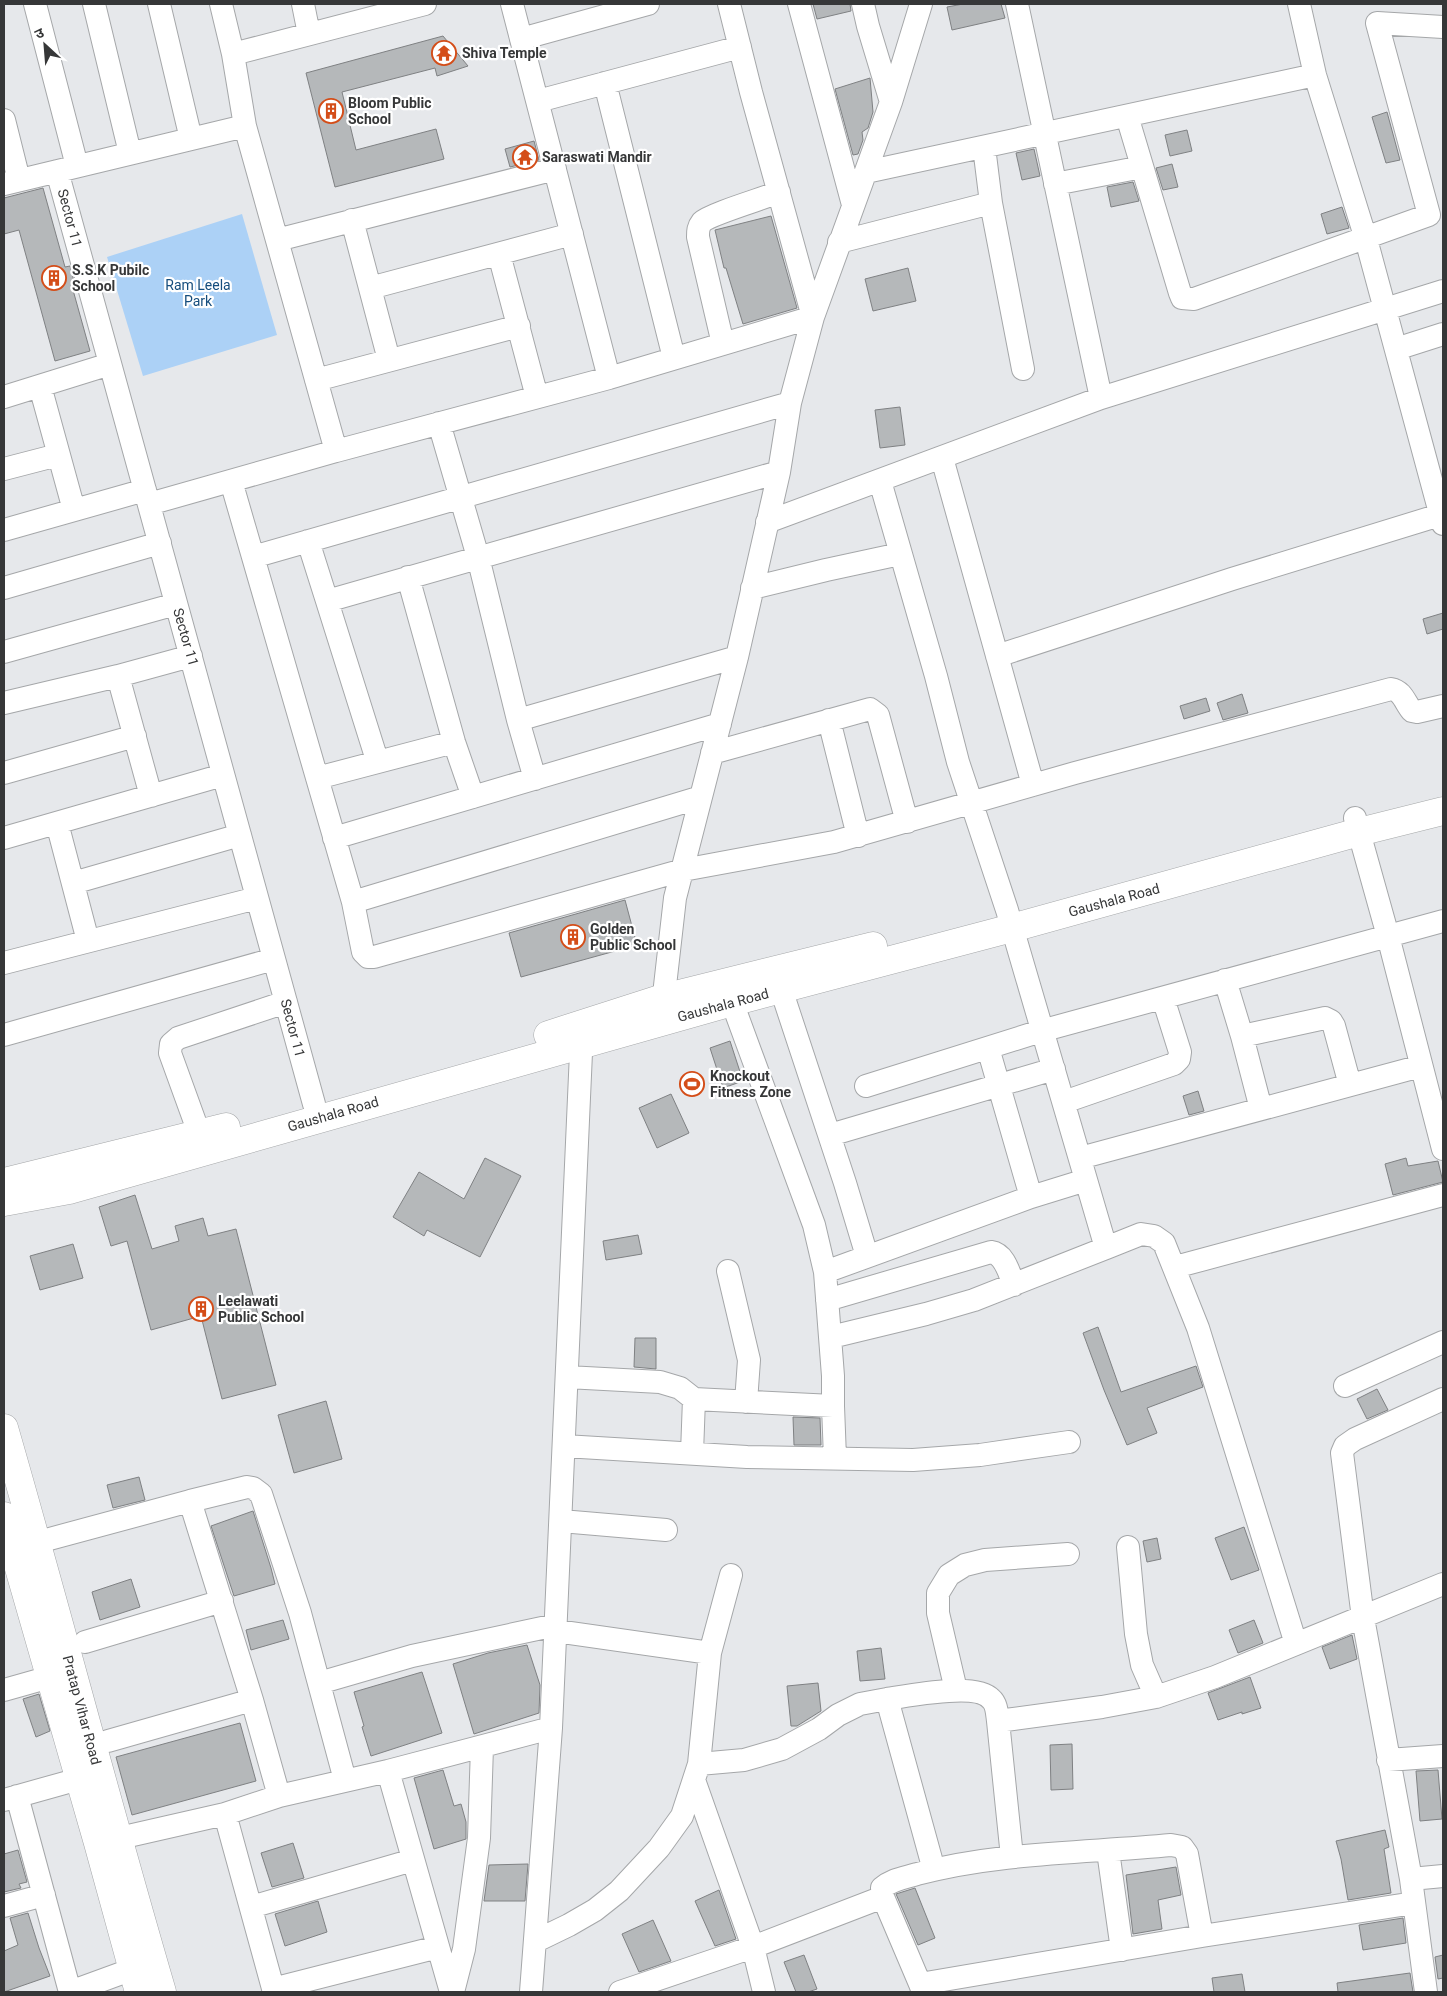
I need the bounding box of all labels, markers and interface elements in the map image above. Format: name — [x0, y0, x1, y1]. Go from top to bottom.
north arrow — [20, 20, 70, 70]
text: उ — [32, 24, 47, 42]
temple icon: Shiva Temple — [431, 40, 457, 66]
place label: Shiva Temple — [462, 45, 547, 61]
place label: Bloom Public School — [348, 95, 432, 127]
building icon: Bloom Public School — [318, 98, 344, 124]
temple icon: Saraswati Mandir — [512, 144, 538, 170]
place label: Saraswati Mandir — [542, 149, 652, 165]
street label: Sector 11 — [55, 187, 85, 249]
place label: S.S.K Pubilc School — [72, 262, 149, 294]
building icon: S.S.K Pubilc School — [41, 265, 67, 291]
park label: Ram Leela Park — [165, 277, 231, 309]
street label: Sector 11 — [170, 606, 202, 668]
street label: Gaushala Road — [1067, 880, 1161, 920]
place label: Golden Public School — [590, 921, 676, 953]
building icon: Golden Public School — [560, 924, 586, 950]
street label: Gaushala Road — [676, 985, 770, 1025]
street label: Sector 11 — [278, 997, 308, 1059]
place label: Knockout Fitness Zone — [710, 1068, 792, 1100]
sports icon: Knockout Fitness Zone — [679, 1071, 705, 1097]
street label: Gaushala Road — [286, 1093, 380, 1135]
place label: Leelawati Public School — [218, 1293, 304, 1325]
building icon: Leelawati Public School — [188, 1296, 214, 1322]
street label: Pratap Vihar Road — [60, 1654, 104, 1766]

